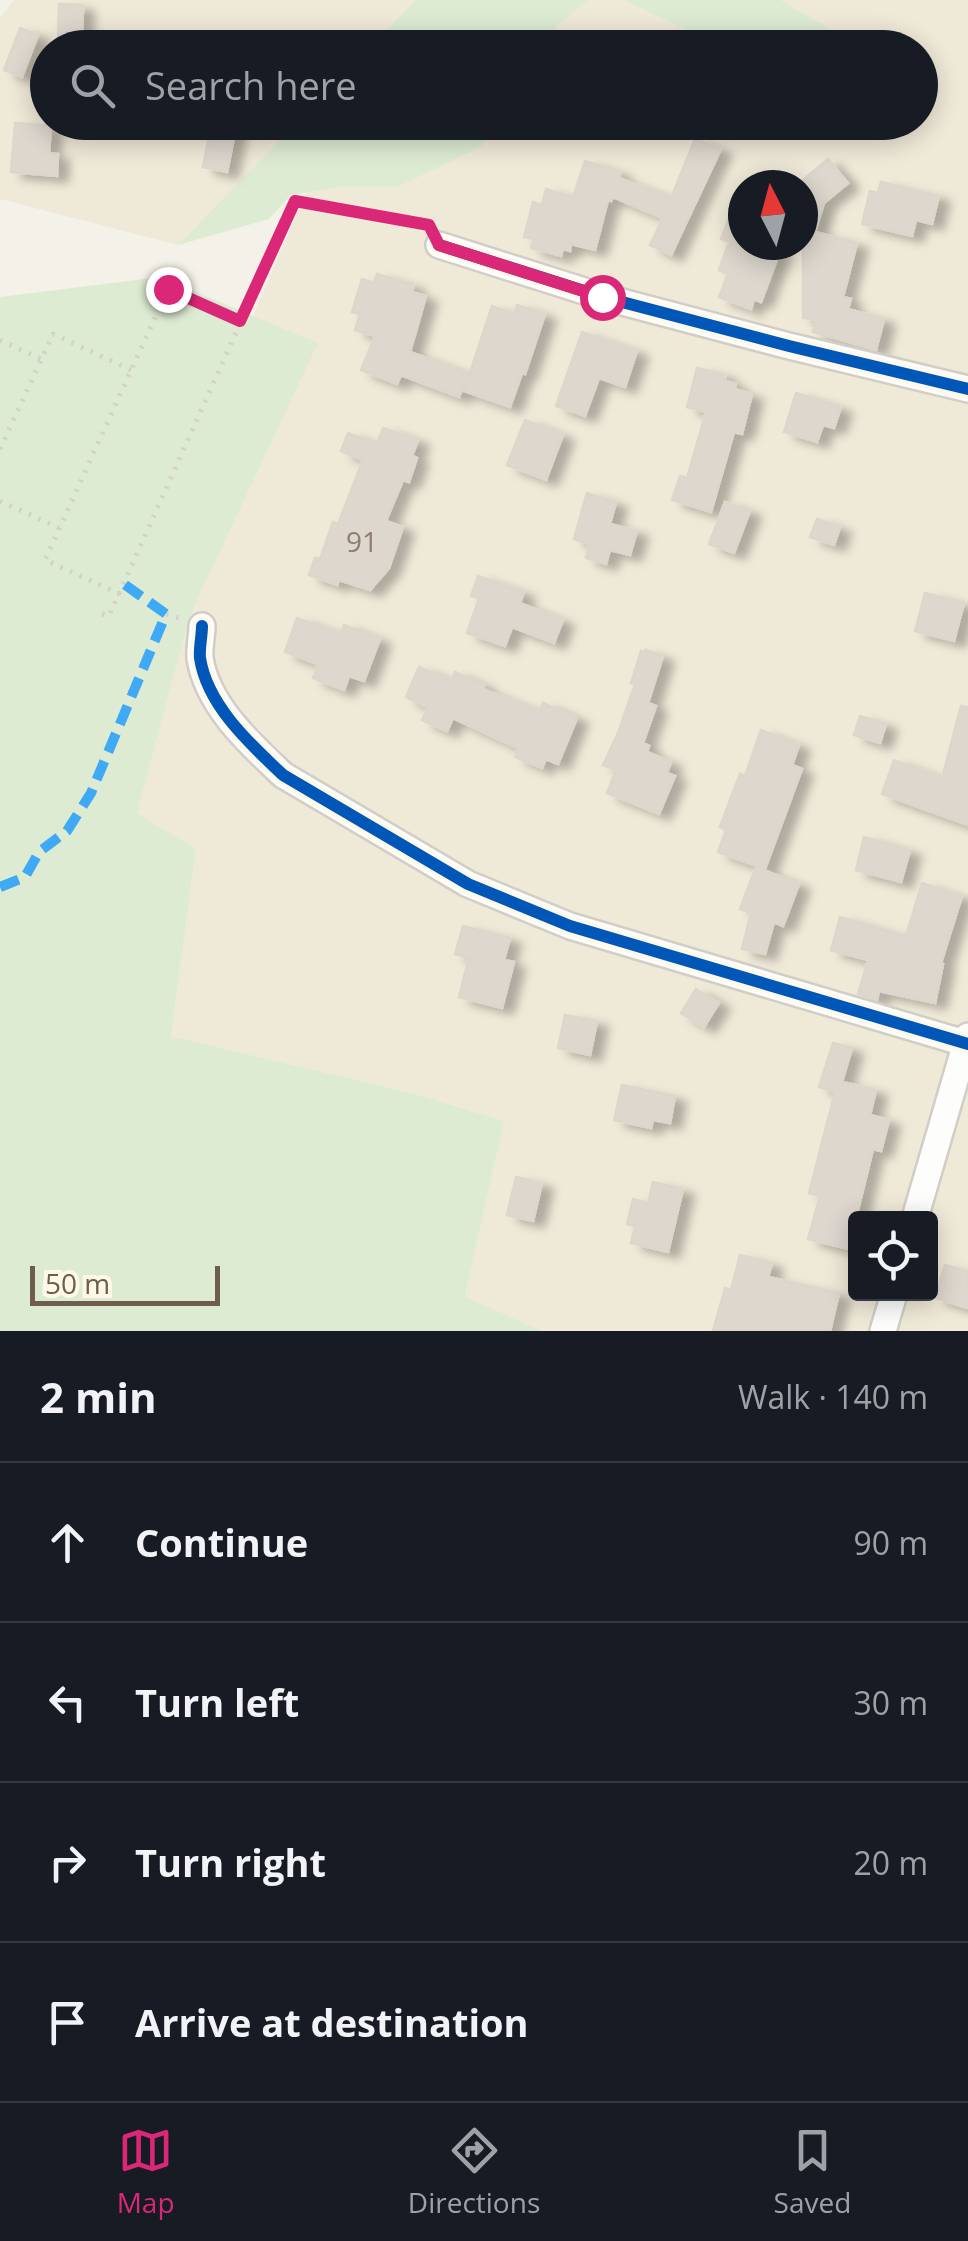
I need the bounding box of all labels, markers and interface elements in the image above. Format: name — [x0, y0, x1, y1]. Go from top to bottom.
search box — [30, 30, 938, 140]
icon: search — [65, 58, 120, 113]
text: Search here — [145, 59, 357, 111]
north arrow — [728, 170, 818, 260]
route end — [146, 267, 192, 313]
route start — [580, 275, 626, 321]
house number: 91 — [346, 522, 378, 560]
map controls — [848, 1211, 938, 1301]
button: locate — [848, 1211, 938, 1301]
scale bar — [30, 1261, 220, 1306]
text: 50 m — [45, 1264, 110, 1302]
text: 2 min — [40, 1368, 157, 1425]
text: Walk · 140 m — [738, 1375, 928, 1418]
icon: ahead — [40, 1515, 95, 1570]
text: Continue — [135, 1516, 308, 1568]
text: 90 m — [853, 1521, 928, 1564]
icon: left — [40, 1675, 95, 1730]
text: Turn left — [135, 1676, 299, 1728]
text: 30 m — [853, 1681, 928, 1724]
icon: right — [40, 1835, 95, 1890]
text: Turn right — [135, 1836, 326, 1888]
text: 20 m — [853, 1841, 928, 1884]
icon: arrive — [40, 1995, 95, 2050]
text: Arrive at destination — [135, 1996, 529, 2048]
tab: Map — [117, 2123, 175, 2221]
tab: Directions — [408, 2123, 540, 2221]
tab: Saved — [774, 2123, 851, 2221]

